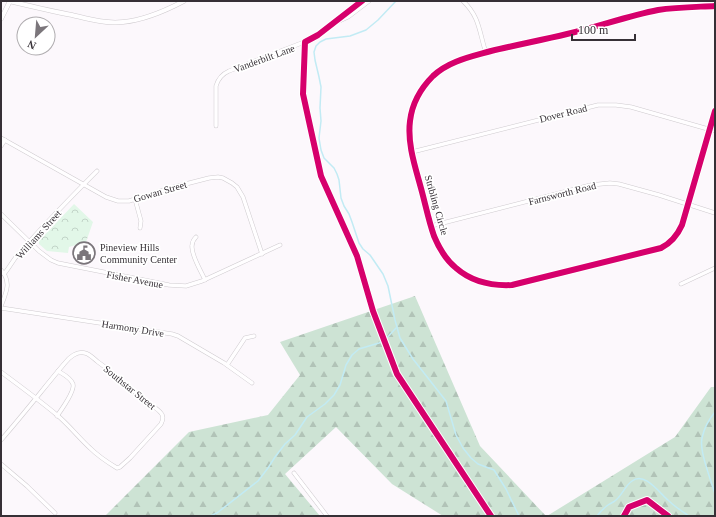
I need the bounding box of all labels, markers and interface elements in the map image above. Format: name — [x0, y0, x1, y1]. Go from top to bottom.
north arrow — [16, 16, 56, 56]
scale bar — [572, 16, 635, 42]
text: 100 m — [578, 23, 609, 37]
text: N — [25, 38, 38, 52]
street label: Vanderbilt Lane — [232, 42, 297, 75]
street label: Dover Road — [538, 102, 588, 125]
street label: Stribling Circle — [423, 174, 450, 237]
street label: Gowan Street — [132, 179, 188, 204]
street label: Farnsworth Road — [527, 180, 597, 207]
street label: Williams Street — [14, 207, 63, 261]
public building icon: Pineview Hills Community Center — [71, 240, 97, 266]
place label: Pineview Hills Community Center — [100, 242, 178, 265]
street label: Fisher Avenue — [106, 269, 165, 290]
street label: Harmony Drive — [101, 318, 165, 339]
street label: Southstar Street — [102, 363, 158, 412]

